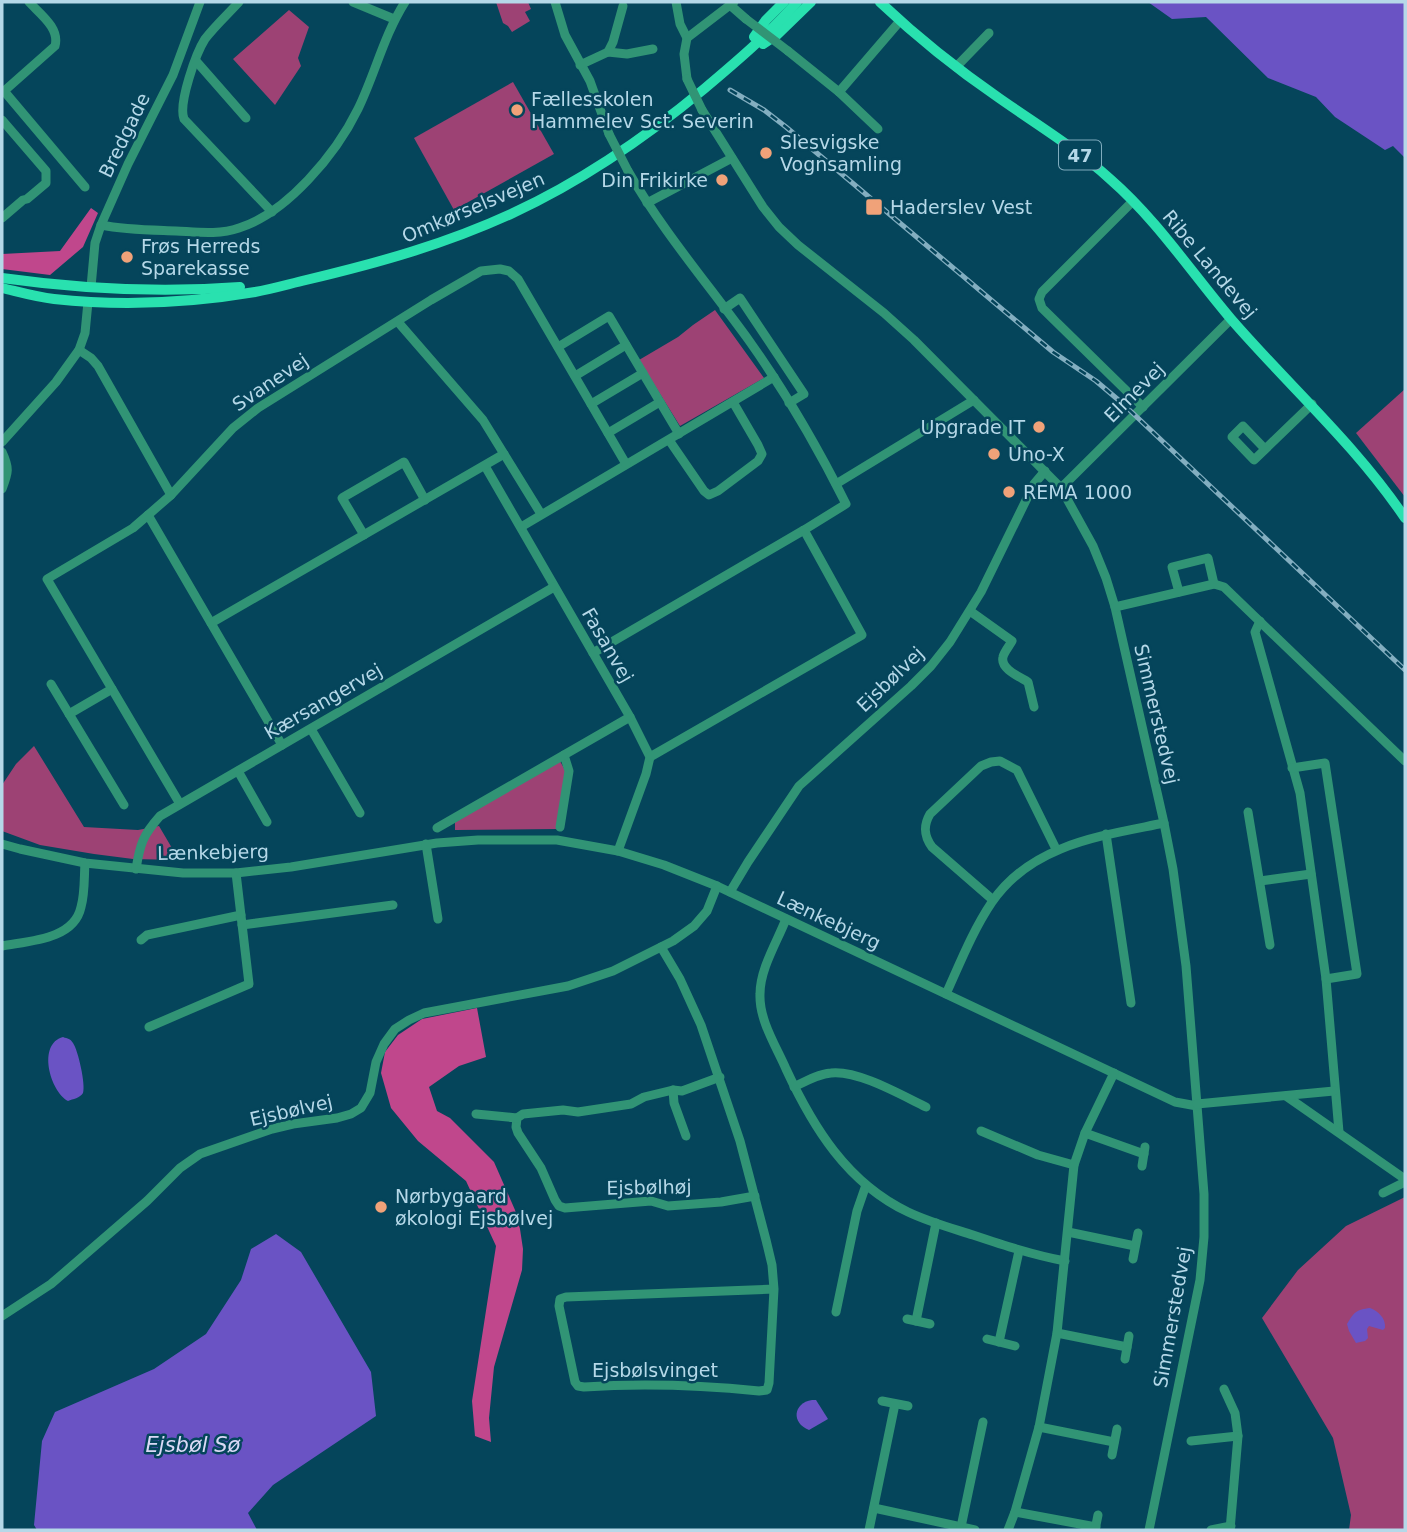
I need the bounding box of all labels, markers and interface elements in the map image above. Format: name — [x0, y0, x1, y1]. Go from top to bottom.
place label: Fællesskolen Hammelev Sct. Severin — [531, 88, 754, 132]
street label: Bredgade — [94, 89, 154, 181]
marker: Fællesskolen Hammelev Sct. Severin — [509, 102, 525, 118]
place label: Slesvigske Vognsamling — [780, 131, 902, 175]
road number: 47 — [1059, 140, 1101, 170]
marker: Slesvigske Vognsamling — [758, 145, 774, 161]
street label: Omkørselsvejen — [398, 167, 548, 247]
place label: Din Frikirke — [601, 169, 708, 191]
marker: Din Frikirke — [714, 172, 730, 188]
place label: Haderslev Vest — [890, 196, 1032, 218]
marker: Haderslev Vest — [864, 197, 884, 217]
street label: Ribe Landevej — [1158, 205, 1262, 323]
place label: Frøs Herreds Sparekasse — [141, 235, 260, 279]
marker: Frøs Herreds Sparekasse — [119, 249, 135, 265]
street label: Svanevej — [228, 349, 312, 415]
street label: Elmevej — [1099, 357, 1169, 427]
place label: Upgrade IT — [921, 416, 1025, 438]
marker: Upgrade IT — [1031, 419, 1047, 435]
place label: Uno-X — [1008, 443, 1065, 465]
marker: Uno-X — [986, 446, 1002, 462]
place label: REMA 1000 — [1023, 481, 1132, 503]
marker: REMA 1000 — [1001, 484, 1017, 500]
street label: Fasanvej — [578, 604, 638, 686]
street label: Ejsbølvej — [852, 642, 928, 716]
street label: Simmerstedvej — [1130, 642, 1184, 786]
street label: Kærsangervej — [260, 658, 386, 744]
street label: Lænkebjerg — [157, 840, 269, 864]
street label: Lænkebjerg — [774, 886, 884, 954]
street label: Ejsbølvej — [247, 1090, 335, 1130]
street label: Ejsbølhøj — [606, 1175, 692, 1199]
place label: Nørbygaard økologi Ejsbølvej — [395, 1185, 553, 1229]
marker: Nørbygaard økologi Ejsbølvej — [373, 1199, 389, 1215]
street label: Simmerstedvej — [1149, 1245, 1195, 1389]
street label: Ejsbølsvinget — [592, 1359, 718, 1381]
water label: Ejsbøl Sø — [146, 1433, 242, 1457]

